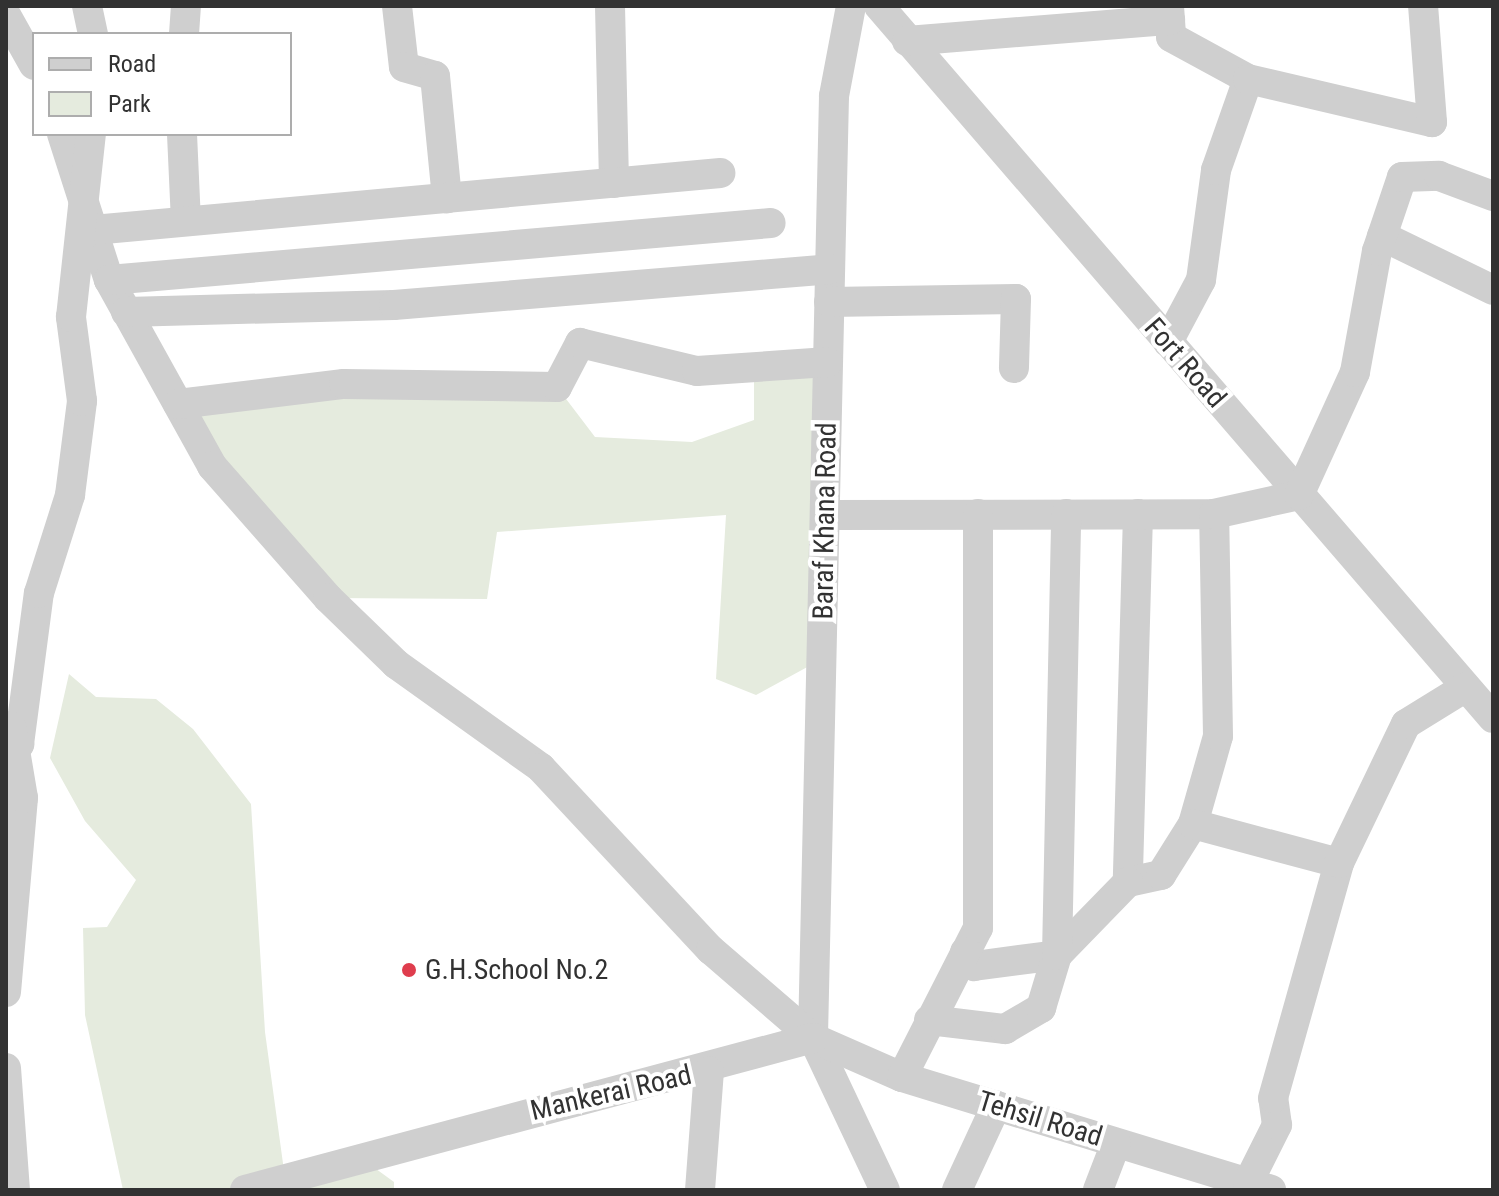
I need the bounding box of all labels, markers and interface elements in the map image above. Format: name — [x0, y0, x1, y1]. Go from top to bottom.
legend — [32, 32, 292, 136]
text: Road — [108, 50, 156, 78]
text: Park — [108, 90, 151, 118]
street label: Fort Road — [1137, 311, 1233, 415]
street label: Baraf Khana Road — [806, 422, 844, 620]
place label: G.H.School No.2 — [425, 953, 608, 987]
marker: G.H.School No.2 — [400, 961, 418, 979]
street label: Mankerai Road — [527, 1058, 695, 1128]
street label: Tehsil Road — [974, 1084, 1106, 1154]

